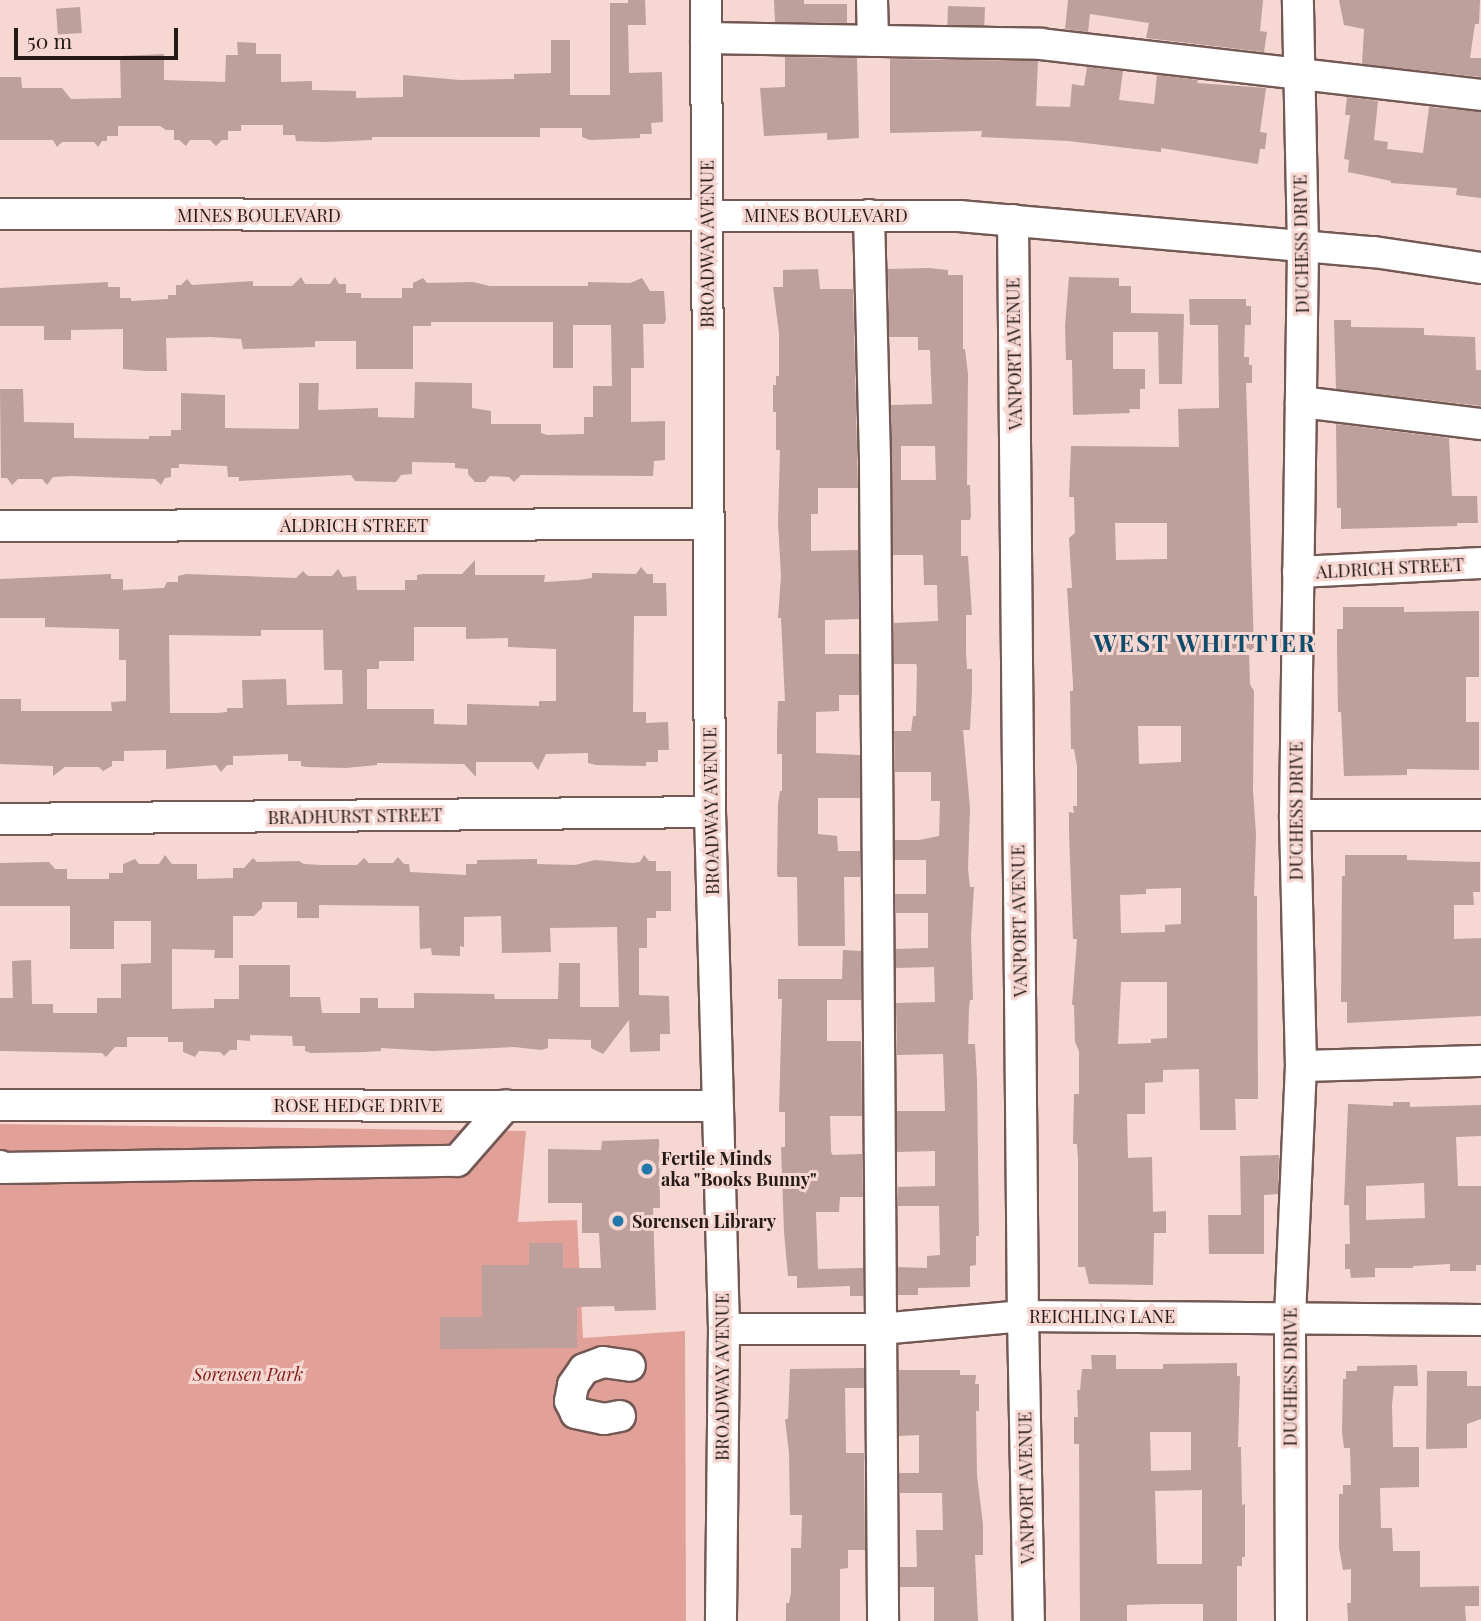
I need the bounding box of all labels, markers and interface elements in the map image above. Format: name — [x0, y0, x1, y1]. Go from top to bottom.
scale bar — [18, 14, 182, 58]
text: 50 m — [27, 26, 72, 54]
street label: BROADWAY AVENUE — [696, 159, 718, 329]
street label: DUCHESS DRIVE — [1289, 174, 1313, 314]
street label: MINES BOULEVARD — [177, 204, 341, 226]
street label: MINES BOULEVARD — [744, 204, 908, 226]
street label: VANPORT AVENUE — [1002, 277, 1026, 431]
street label: ALDRICH STREET — [280, 514, 428, 536]
street label: ALDRICH STREET — [1315, 553, 1465, 583]
district label: WEST WHITTIER — [1094, 629, 1316, 657]
street label: BROADWAY AVENUE — [699, 726, 723, 896]
street label: DUCHESS DRIVE — [1285, 742, 1307, 880]
street label: BRADHURST STREET — [267, 804, 443, 828]
street label: VANPORT AVENUE — [1007, 844, 1031, 998]
street label: ROSE HEDGE DRIVE — [274, 1094, 442, 1116]
place label: Fertile Minds aka "Books Bunny" — [661, 1148, 817, 1190]
marker: Fertile Minds aka "Books Bunny" — [639, 1161, 655, 1177]
place label: Sorensen Library — [632, 1210, 776, 1232]
marker: Sorensen Library — [610, 1213, 626, 1229]
street label: BROADWAY AVENUE — [711, 1292, 733, 1462]
street label: REICHLING LANE — [1029, 1305, 1175, 1327]
street label: DUCHESS DRIVE — [1279, 1308, 1301, 1446]
park label: Sorensen Park — [193, 1363, 303, 1385]
street label: VANPORT AVENUE — [1014, 1411, 1038, 1565]

